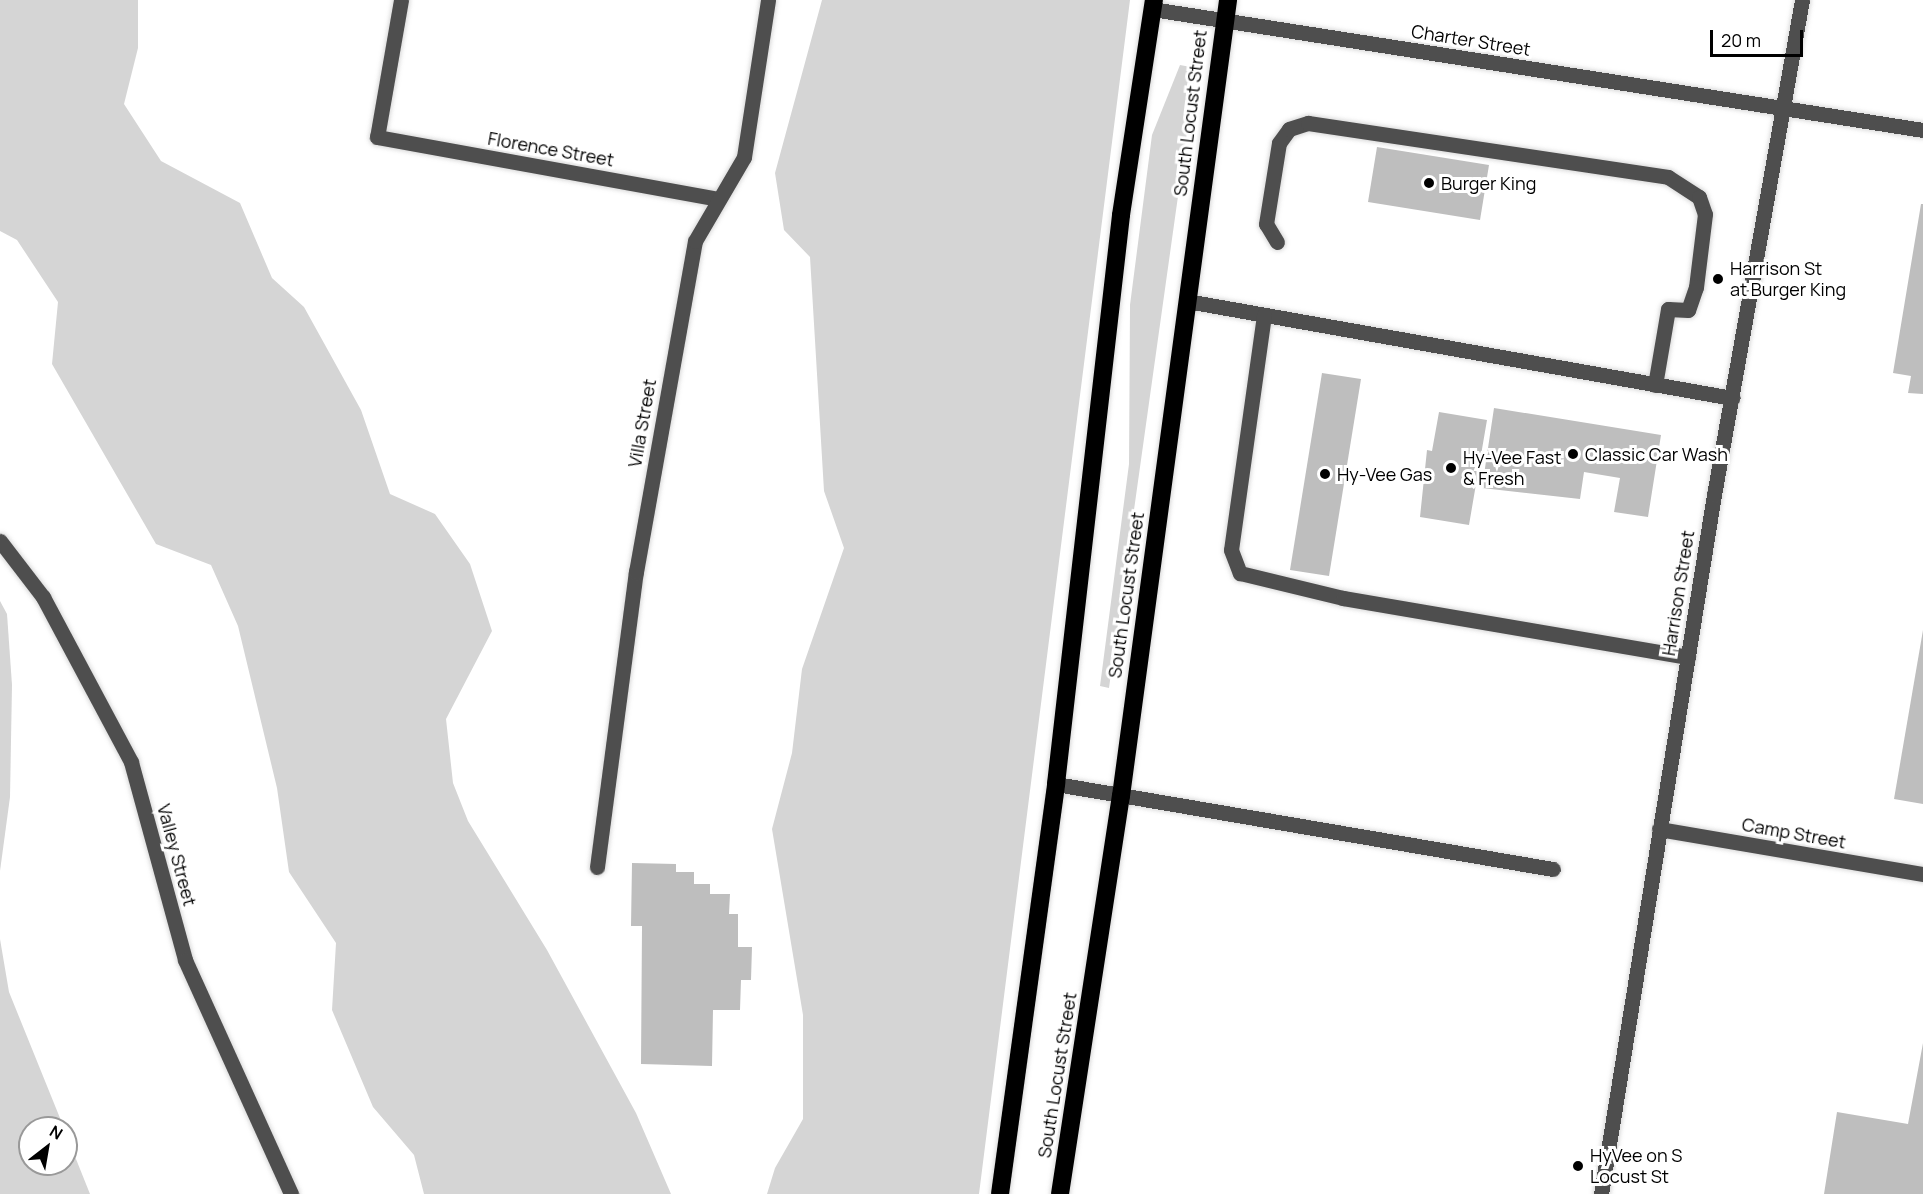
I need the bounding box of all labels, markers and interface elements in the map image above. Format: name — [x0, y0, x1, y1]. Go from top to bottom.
scale bar — [1713, 18, 1806, 56]
street label: Charter Street — [1410, 20, 1532, 60]
text: 20 m — [1721, 28, 1761, 52]
street label: South Locust Street — [1169, 29, 1211, 197]
street label: Florence Street — [486, 127, 616, 171]
place label: Burger King — [1441, 172, 1536, 194]
marker: Burger King — [1422, 176, 1436, 190]
place label: Harrison St at Burger King — [1730, 258, 1846, 300]
marker: Harrison St at Burger King — [1711, 272, 1725, 286]
street label: Villa Street — [624, 377, 660, 469]
place label: Classic Car Wash — [1585, 443, 1728, 465]
place label: Hy-Vee Fast & Fresh — [1463, 447, 1561, 490]
marker: Classic Car Wash — [1566, 447, 1580, 461]
marker: Hy-Vee Fast & Fresh — [1444, 461, 1458, 475]
place label: Hy-Vee Gas — [1337, 463, 1432, 485]
marker: Hy-Vee Gas — [1318, 467, 1332, 481]
street label: South Locust Street — [1104, 511, 1148, 679]
street label: Harrison Street — [1657, 529, 1699, 657]
street label: Valley Street — [153, 802, 201, 908]
street label: Camp Street — [1740, 813, 1848, 853]
street label: South Locust Street — [1033, 991, 1081, 1159]
north arrow — [18, 1116, 78, 1176]
text: N — [46, 1120, 67, 1145]
place label: HyVee on S Locust St — [1590, 1145, 1682, 1188]
marker: HyVee on S Locust St — [1571, 1159, 1585, 1173]

